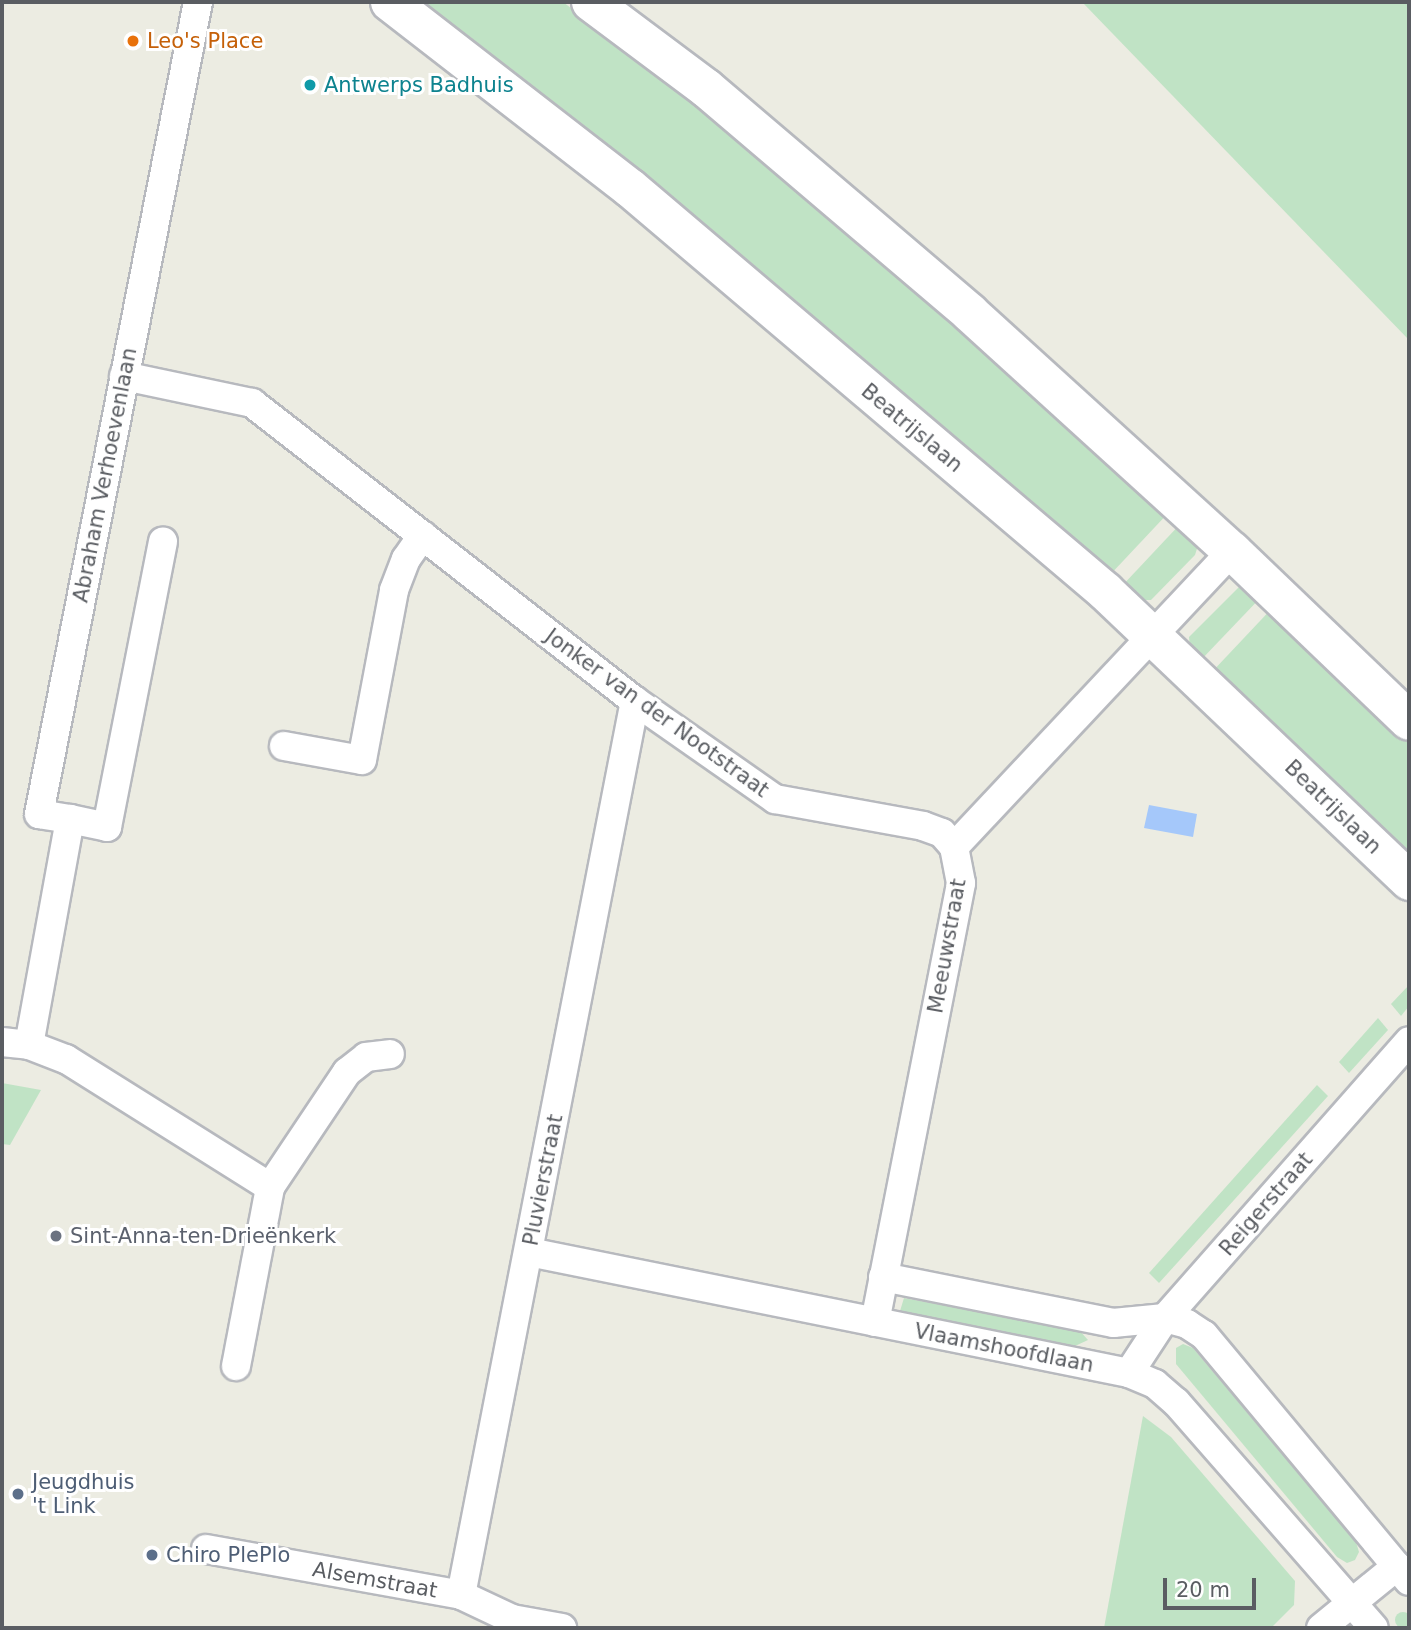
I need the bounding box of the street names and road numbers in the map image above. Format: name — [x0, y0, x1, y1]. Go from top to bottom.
street label: Abraham Verhoevenlaan — [68, 345, 142, 605]
street label: Beatrijslaan — [856, 378, 968, 478]
street label: Jonker van der Nootstraat — [540, 623, 774, 803]
street label: Beatrijslaan — [1279, 755, 1387, 859]
street label: Meeuwstraat — [923, 877, 971, 1015]
street label: Pluvierstraat — [518, 1112, 568, 1248]
street label: Reigerstraat — [1214, 1147, 1318, 1261]
street label: Vlaamshoofdlaan — [912, 1318, 1096, 1378]
street label: Alsemstraat — [311, 1557, 439, 1603]

